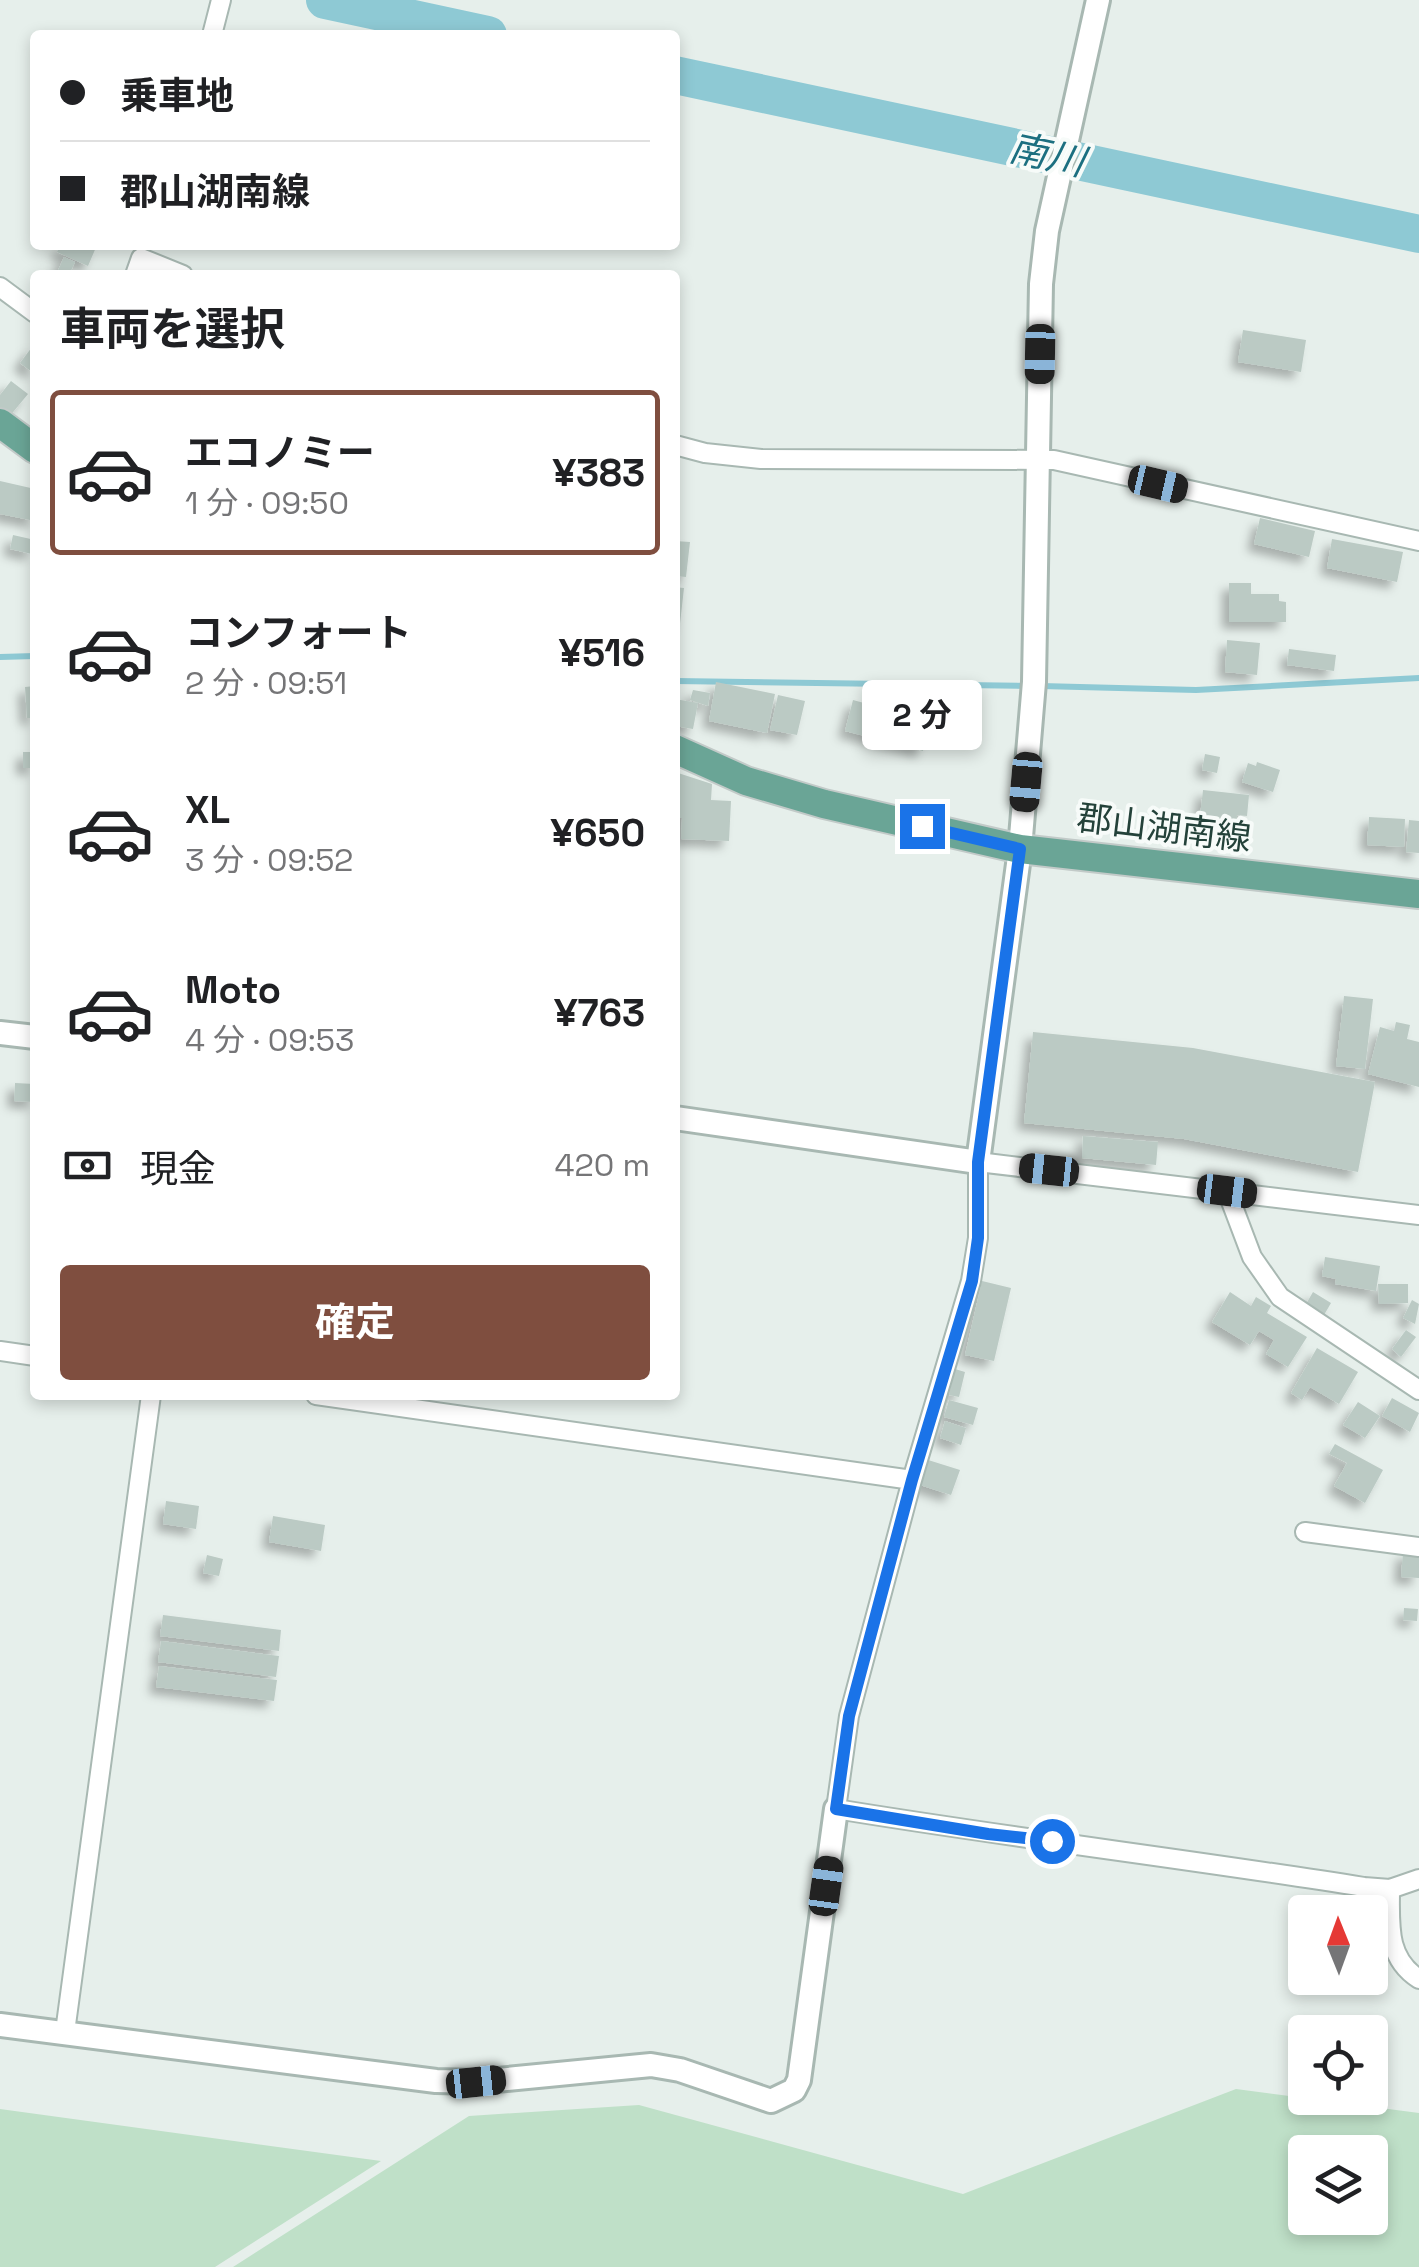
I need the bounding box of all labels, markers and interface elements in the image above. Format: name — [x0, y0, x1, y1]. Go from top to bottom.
text: 乗車地 — [120, 72, 234, 120]
water label: 南川 — [1005, 124, 1093, 187]
text: 郡山湖南線 — [120, 168, 310, 216]
text: 車両を選択 — [60, 301, 285, 358]
car — [1024, 324, 1056, 384]
icon: car — [65, 428, 155, 518]
text: エコノミー — [185, 429, 375, 477]
text: ¥383 — [552, 449, 645, 497]
car — [1125, 463, 1191, 505]
text: 1 分 · 09:50 — [185, 483, 349, 523]
icon: car — [65, 608, 155, 698]
text: コンフォート — [185, 609, 412, 657]
text: ¥516 — [559, 629, 645, 677]
text: 2 分 · 09:51 — [185, 663, 347, 703]
callout: 2 分 — [862, 681, 982, 751]
text: 2 分 — [892, 695, 952, 735]
car — [1008, 751, 1044, 813]
text: XL — [185, 786, 230, 834]
icon: car — [65, 788, 155, 878]
street label: 郡山湖南線 — [1074, 795, 1254, 861]
route end — [900, 804, 945, 849]
text: ¥650 — [551, 809, 645, 857]
text: 3 分 · 09:52 — [185, 840, 353, 880]
text: Moto — [185, 966, 281, 1014]
icon: car — [65, 968, 155, 1058]
text: ¥763 — [554, 989, 645, 1037]
text: 4 分 · 09:53 — [185, 1020, 354, 1060]
icon: cash — [60, 1138, 115, 1193]
text: 現金 — [140, 1145, 216, 1193]
text: 420 m — [554, 1145, 650, 1185]
car — [1018, 1152, 1080, 1188]
car — [1195, 1172, 1259, 1210]
button: 確定 — [60, 1265, 650, 1380]
route start — [1030, 1819, 1075, 1864]
car — [807, 1854, 845, 1918]
north arrow — [1288, 1895, 1388, 1995]
map controls — [1288, 1895, 1388, 2235]
button: locate — [1288, 2015, 1388, 2115]
car — [445, 2064, 507, 2100]
button: layers — [1288, 2135, 1388, 2235]

